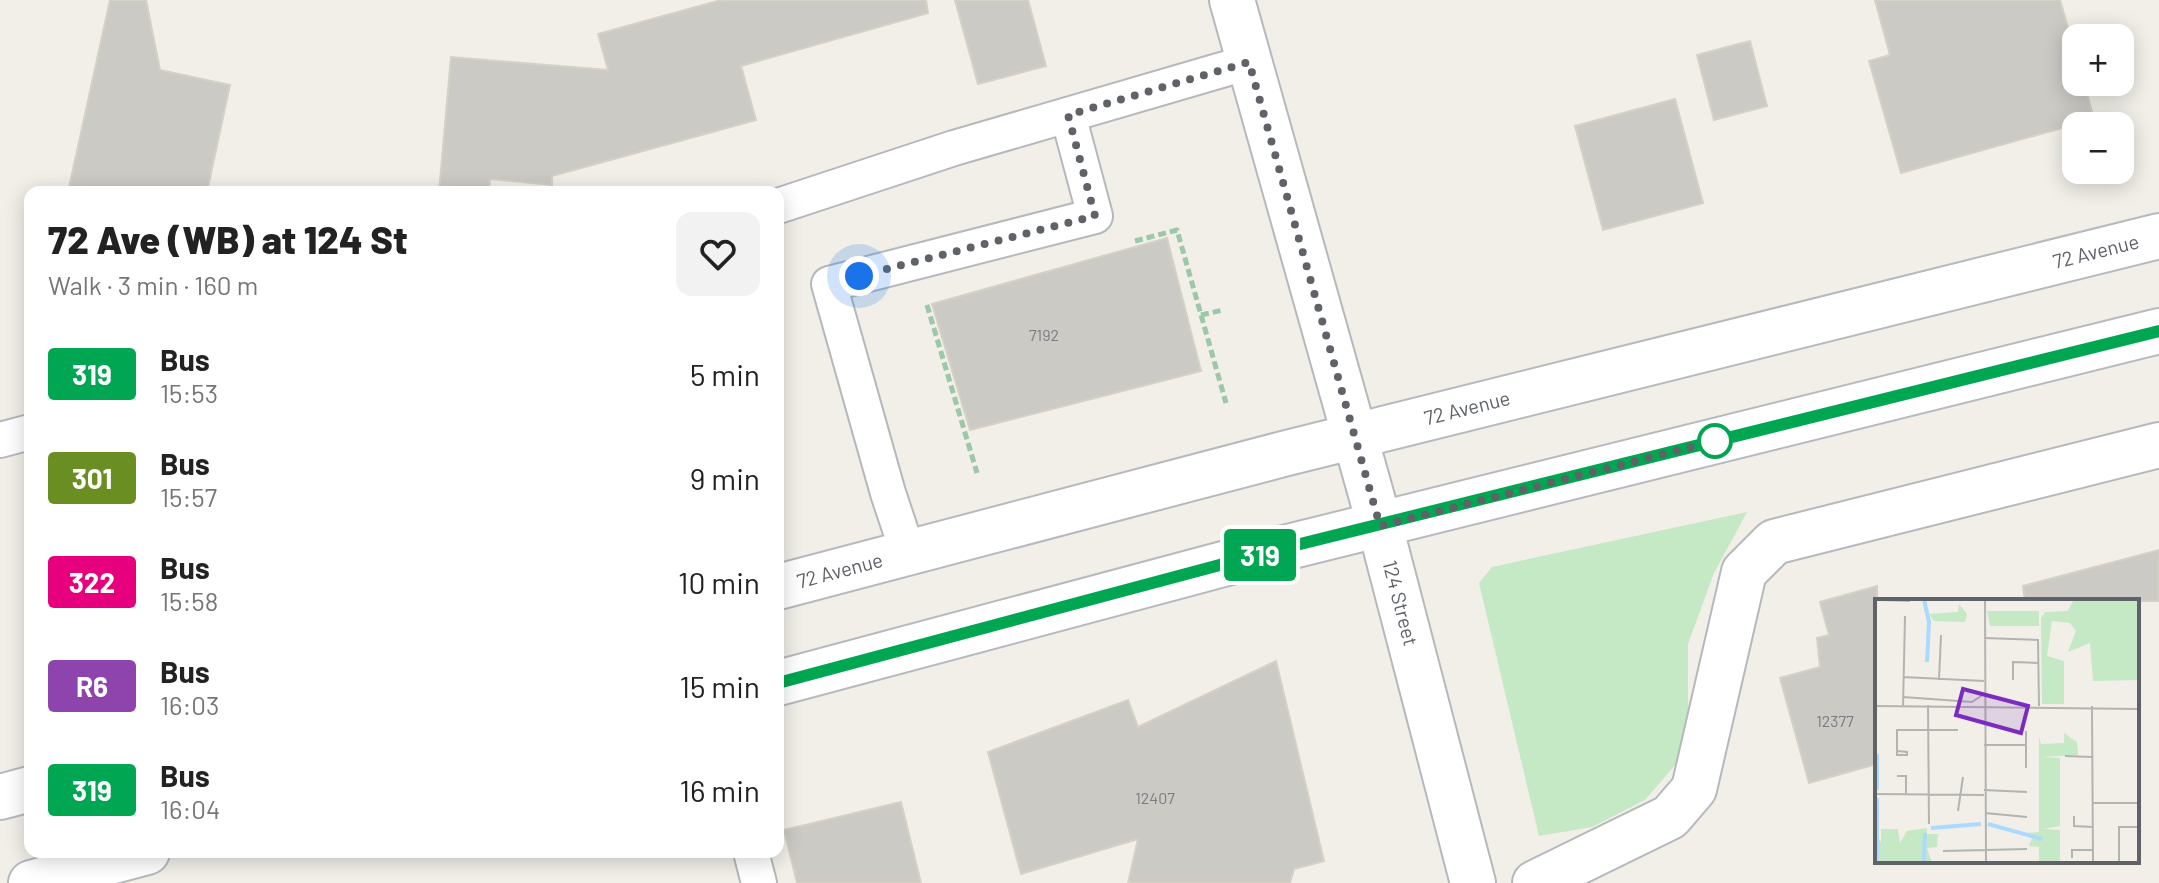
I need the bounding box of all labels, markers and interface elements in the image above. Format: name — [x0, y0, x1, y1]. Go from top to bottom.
map controls — [2062, 24, 2134, 184]
button: + — [2062, 24, 2134, 96]
button: − — [2062, 112, 2134, 184]
button: heart — [676, 212, 760, 296]
text: 72 Ave (WB) at 124 St — [48, 216, 408, 262]
street label: 72 Avenue — [2050, 228, 2141, 273]
your location — [839, 256, 879, 296]
text: Walk · 3 min · 160 m — [48, 269, 258, 300]
house number: 7192 — [1029, 325, 1059, 344]
text: Bus — [160, 341, 210, 377]
text: 5 min — [690, 356, 760, 392]
text: 319 — [72, 357, 112, 391]
text: 15:53 — [160, 377, 218, 408]
street label: 72 Avenue — [1421, 385, 1512, 429]
unlabelled marker — [1698, 424, 1732, 458]
text: Bus — [160, 445, 210, 481]
text: 9 min — [690, 460, 760, 496]
text: 301 — [72, 461, 112, 495]
text: 15:57 — [160, 481, 217, 512]
line badge: 319 — [1214, 529, 1306, 581]
text: 319 — [1240, 538, 1280, 572]
street label: 72 Avenue — [794, 547, 885, 593]
text: Bus — [160, 549, 210, 585]
street label: 124 Street — [1378, 557, 1424, 648]
text: 10 min — [678, 564, 760, 600]
text: 322 — [69, 565, 115, 599]
text: 15:58 — [160, 585, 218, 616]
inset map — [1875, 599, 2139, 863]
text: Bus — [160, 653, 210, 689]
text: 15 min — [679, 668, 760, 704]
text: R6 — [76, 669, 108, 703]
text: 16:03 — [160, 689, 219, 720]
house number: 12377 — [1816, 711, 1854, 730]
text: Bus — [160, 757, 210, 793]
text: 16 min — [679, 772, 760, 808]
text: 319 — [72, 773, 112, 807]
house number: 12407 — [1135, 788, 1175, 807]
text: 16:04 — [160, 793, 220, 824]

